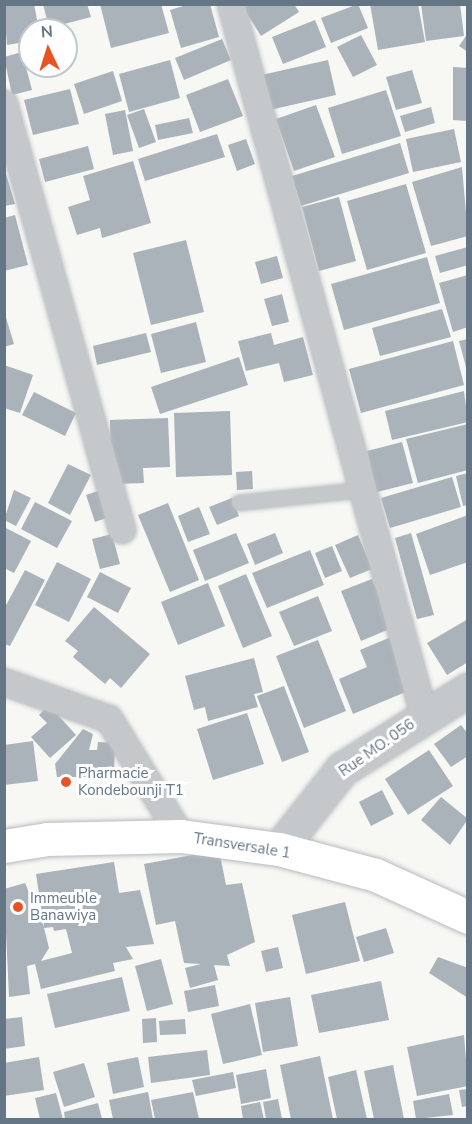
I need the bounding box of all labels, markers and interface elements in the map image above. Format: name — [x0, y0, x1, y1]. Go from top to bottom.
north arrow — [18, 18, 78, 78]
text: N — [40, 21, 54, 43]
street label: Rue MO. 056 — [336, 715, 418, 781]
place label: Pharmacie Kondebounji T1 — [78, 764, 184, 799]
marker: Pharmacie Kondebounji T1 — [59, 775, 73, 789]
street label: Transversale 1 — [192, 829, 292, 863]
place label: Immeuble Banawiya — [30, 889, 97, 924]
marker: Immeuble Banawiya — [11, 900, 25, 914]

